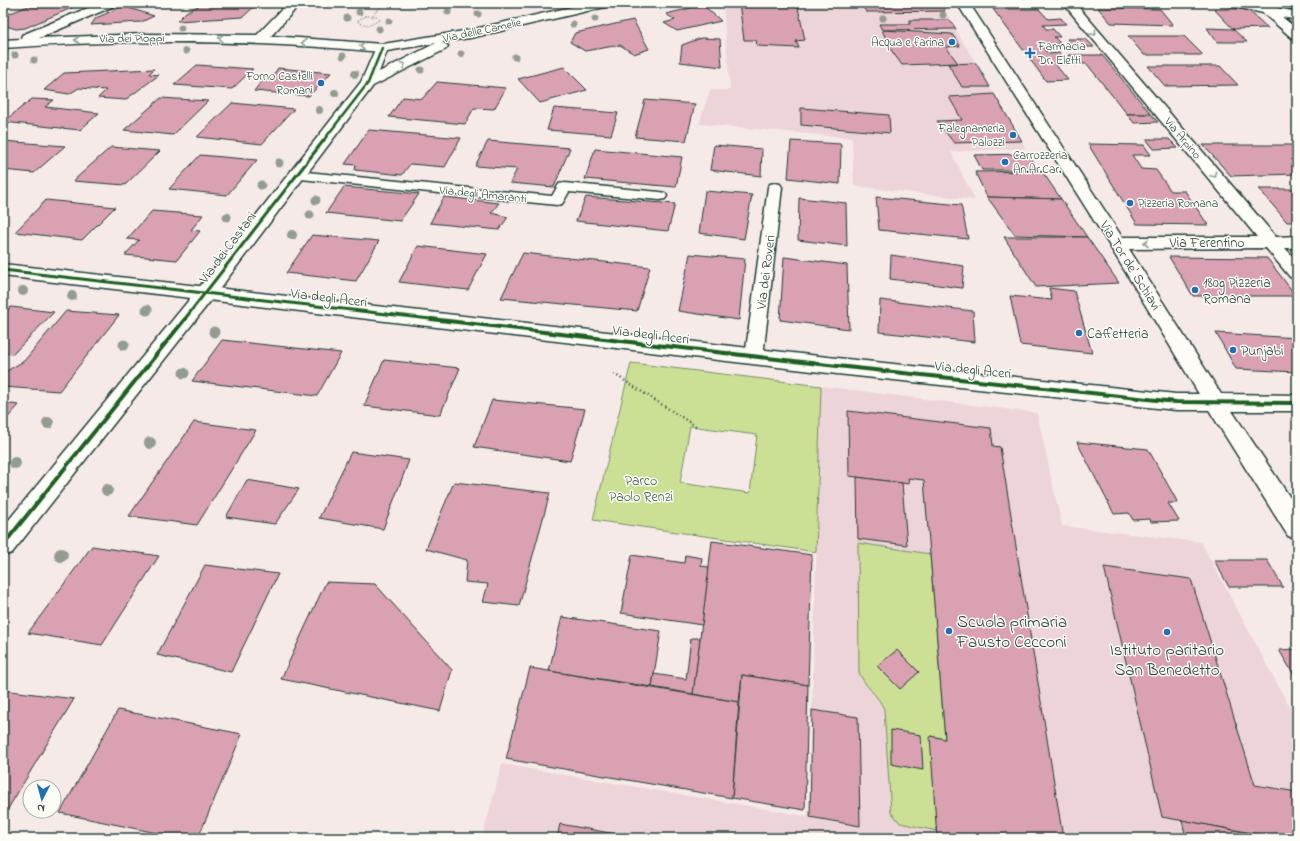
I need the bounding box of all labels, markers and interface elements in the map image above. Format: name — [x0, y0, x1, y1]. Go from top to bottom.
street label: Via delle Camelie — [440, 14, 524, 48]
one-way arrow — [1090, 28, 1097, 35]
street label: Via dei Pioppi — [98, 29, 165, 49]
one-way arrow — [218, 34, 224, 43]
place label: Acqua e farina — [871, 34, 944, 52]
one-way arrow — [74, 36, 80, 45]
marker: Acqua e farina — [947, 37, 957, 47]
one-way arrow — [301, 38, 307, 47]
place label: Farmacia Dr. Eletti — [1037, 38, 1086, 70]
one-way arrow — [359, 42, 365, 51]
marker: Farmacia Dr. Eletti — [1025, 48, 1035, 58]
one-way arrow — [398, 62, 406, 69]
place label: Forno Castelli Romani — [245, 68, 313, 100]
marker: Forno Castelli Romani — [316, 78, 326, 88]
street label: Via Arpino — [1159, 113, 1205, 164]
place label: Falegnameria Palozzi — [938, 120, 1005, 152]
marker: Falegnameria Palozzi — [1008, 130, 1018, 140]
place label: Carrozzeria An.Ar.Car. — [1013, 147, 1068, 179]
marker: Carrozzeria An.Ar.Car. — [1000, 157, 1010, 167]
one-way arrow — [1210, 170, 1217, 178]
street label: Via degli Amaranti — [437, 181, 527, 210]
place label: Pizzeria Romana — [1138, 195, 1218, 213]
marker: Pizzeria Romana — [1125, 198, 1135, 208]
street label: Via dei Castani — [194, 208, 262, 289]
street label: Via Tor de' Schiavi — [1093, 216, 1166, 315]
street label: Via Ferentino — [1168, 233, 1245, 254]
street label: Via dei Roveri — [751, 234, 781, 312]
one-way arrow — [1143, 239, 1149, 247]
place label: 180g Pizzeria Romana — [1203, 273, 1271, 310]
street label: Via degli Aceri — [288, 283, 368, 315]
marker: 180g Pizzeria Romana — [1190, 285, 1200, 295]
street label: Via degli Aceri — [610, 320, 690, 352]
place label: Caffetteria — [1087, 324, 1149, 345]
marker: Caffetteria — [1074, 328, 1084, 338]
place label: Punjabi — [1241, 341, 1283, 362]
marker: Punjabi — [1228, 345, 1238, 355]
street label: Via degli Aceri — [932, 356, 1012, 386]
park label: Parco Paolo Renzi — [609, 471, 673, 508]
place label: Scuola primaria Fausto Cecconi — [956, 610, 1067, 655]
marker: Scuola primaria Fausto Cecconi — [944, 626, 954, 636]
marker: Istituto paritario San Benedetto — [1162, 627, 1172, 637]
place label: Istituto paritario San Benedetto — [1110, 638, 1224, 683]
north arrow — [22, 779, 62, 819]
text: N — [37, 800, 46, 816]

